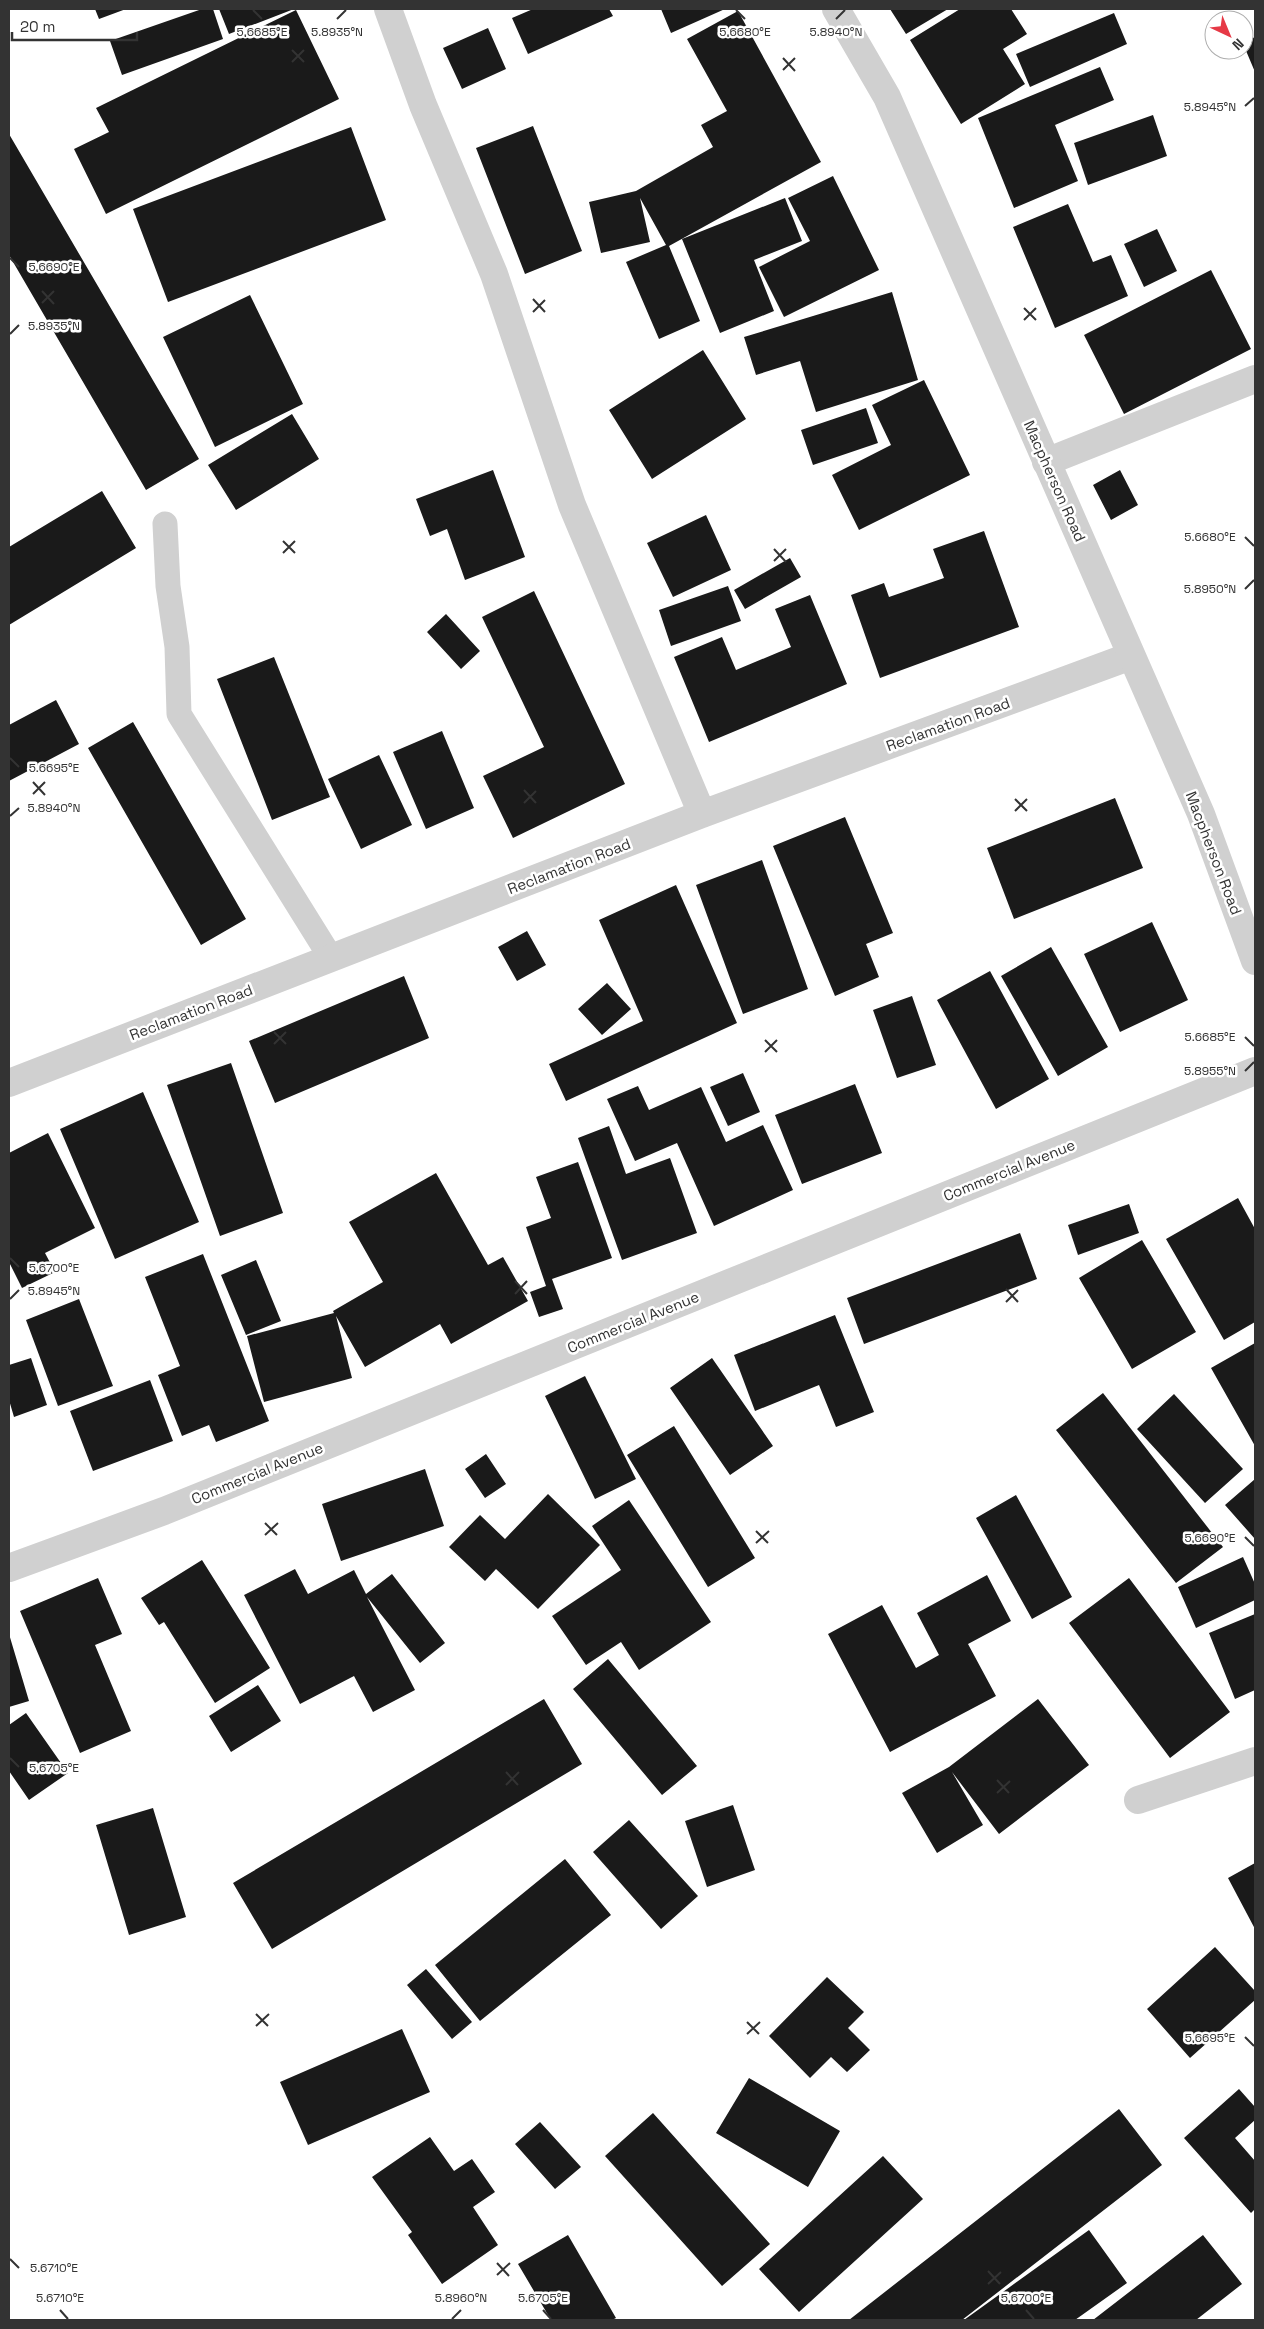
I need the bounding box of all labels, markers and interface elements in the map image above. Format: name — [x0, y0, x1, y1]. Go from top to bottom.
scale bar — [12, 10, 138, 42]
north arrow — [1204, 10, 1254, 60]
text: 20 m — [20, 17, 55, 36]
text: 5.6685°E — [237, 24, 288, 40]
text: 5.8935°N — [311, 24, 363, 40]
text: 5.6680°E — [719, 24, 771, 40]
text: 5.8940°N — [810, 24, 862, 40]
text: N — [1228, 35, 1248, 54]
text: 5.8945°N — [1184, 99, 1236, 115]
text: 5.6690°E — [28, 259, 80, 275]
text: 5.8935°N — [28, 318, 80, 334]
street label: Macpherson Road — [1020, 417, 1090, 545]
text: 5.6680°E — [1184, 529, 1236, 545]
text: 5.8950°N — [1184, 581, 1236, 597]
street label: Reclamation Road — [883, 693, 1013, 755]
text: 5.6695°E — [29, 760, 80, 776]
street label: Macpherson Road — [1182, 789, 1246, 917]
text: 5.8940°N — [28, 800, 80, 816]
street label: Reclamation Road — [505, 834, 633, 898]
street label: Reclamation Road — [127, 980, 255, 1044]
text: 5.6685°E — [1185, 1029, 1236, 1045]
text: 5.8955°N — [1184, 1063, 1236, 1079]
street label: Commercial Avenue — [940, 1135, 1078, 1205]
text: 5.6700°E — [29, 1260, 80, 1276]
text: 5.8945°N — [28, 1283, 80, 1299]
street label: Commercial Avenue — [564, 1287, 702, 1357]
street label: Commercial Avenue — [188, 1438, 326, 1508]
text: 5.6690°E — [1184, 1530, 1236, 1546]
text: 5.6705°E — [29, 1760, 79, 1776]
text: 5.6695°E — [1185, 2030, 1236, 2046]
text: 5.6710°E — [30, 2260, 78, 2276]
text: 5.6710°E — [36, 2290, 84, 2306]
text: 5.8960°N — [435, 2290, 487, 2306]
text: 5.6705°E — [518, 2290, 568, 2306]
text: 5.6700°E — [1001, 2290, 1052, 2306]

